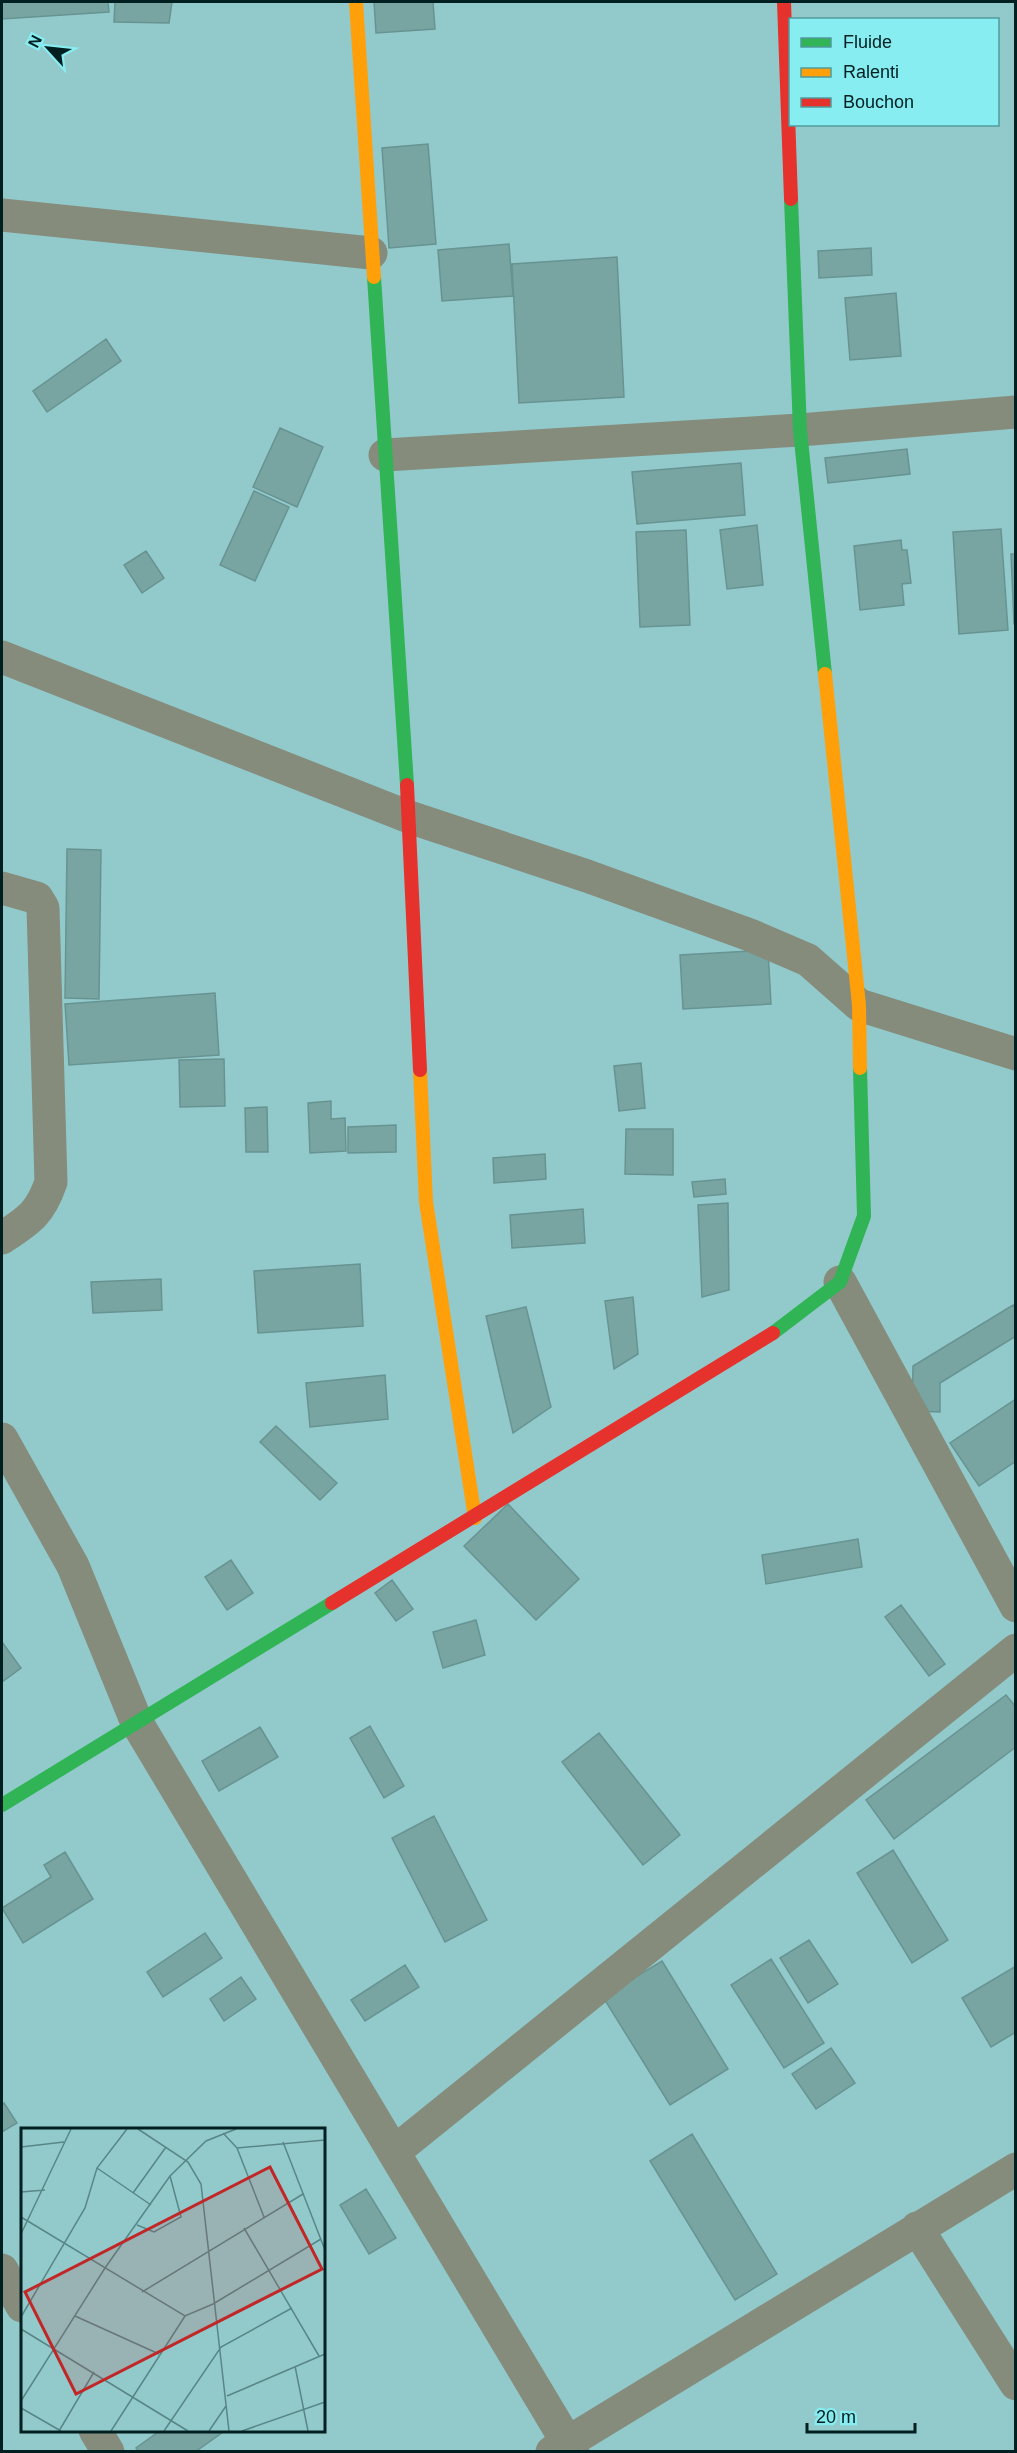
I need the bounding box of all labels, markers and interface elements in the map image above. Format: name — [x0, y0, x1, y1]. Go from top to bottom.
north arrow — [18, 18, 78, 78]
legend — [789, 18, 999, 126]
text: N — [25, 32, 45, 50]
text: Fluide — [843, 32, 892, 52]
text: Ralenti — [843, 62, 899, 82]
text: Bouchon — [843, 92, 914, 112]
inset map — [21, 2128, 326, 2432]
scale bar — [807, 2396, 915, 2434]
text: 20 m — [816, 2407, 856, 2427]

